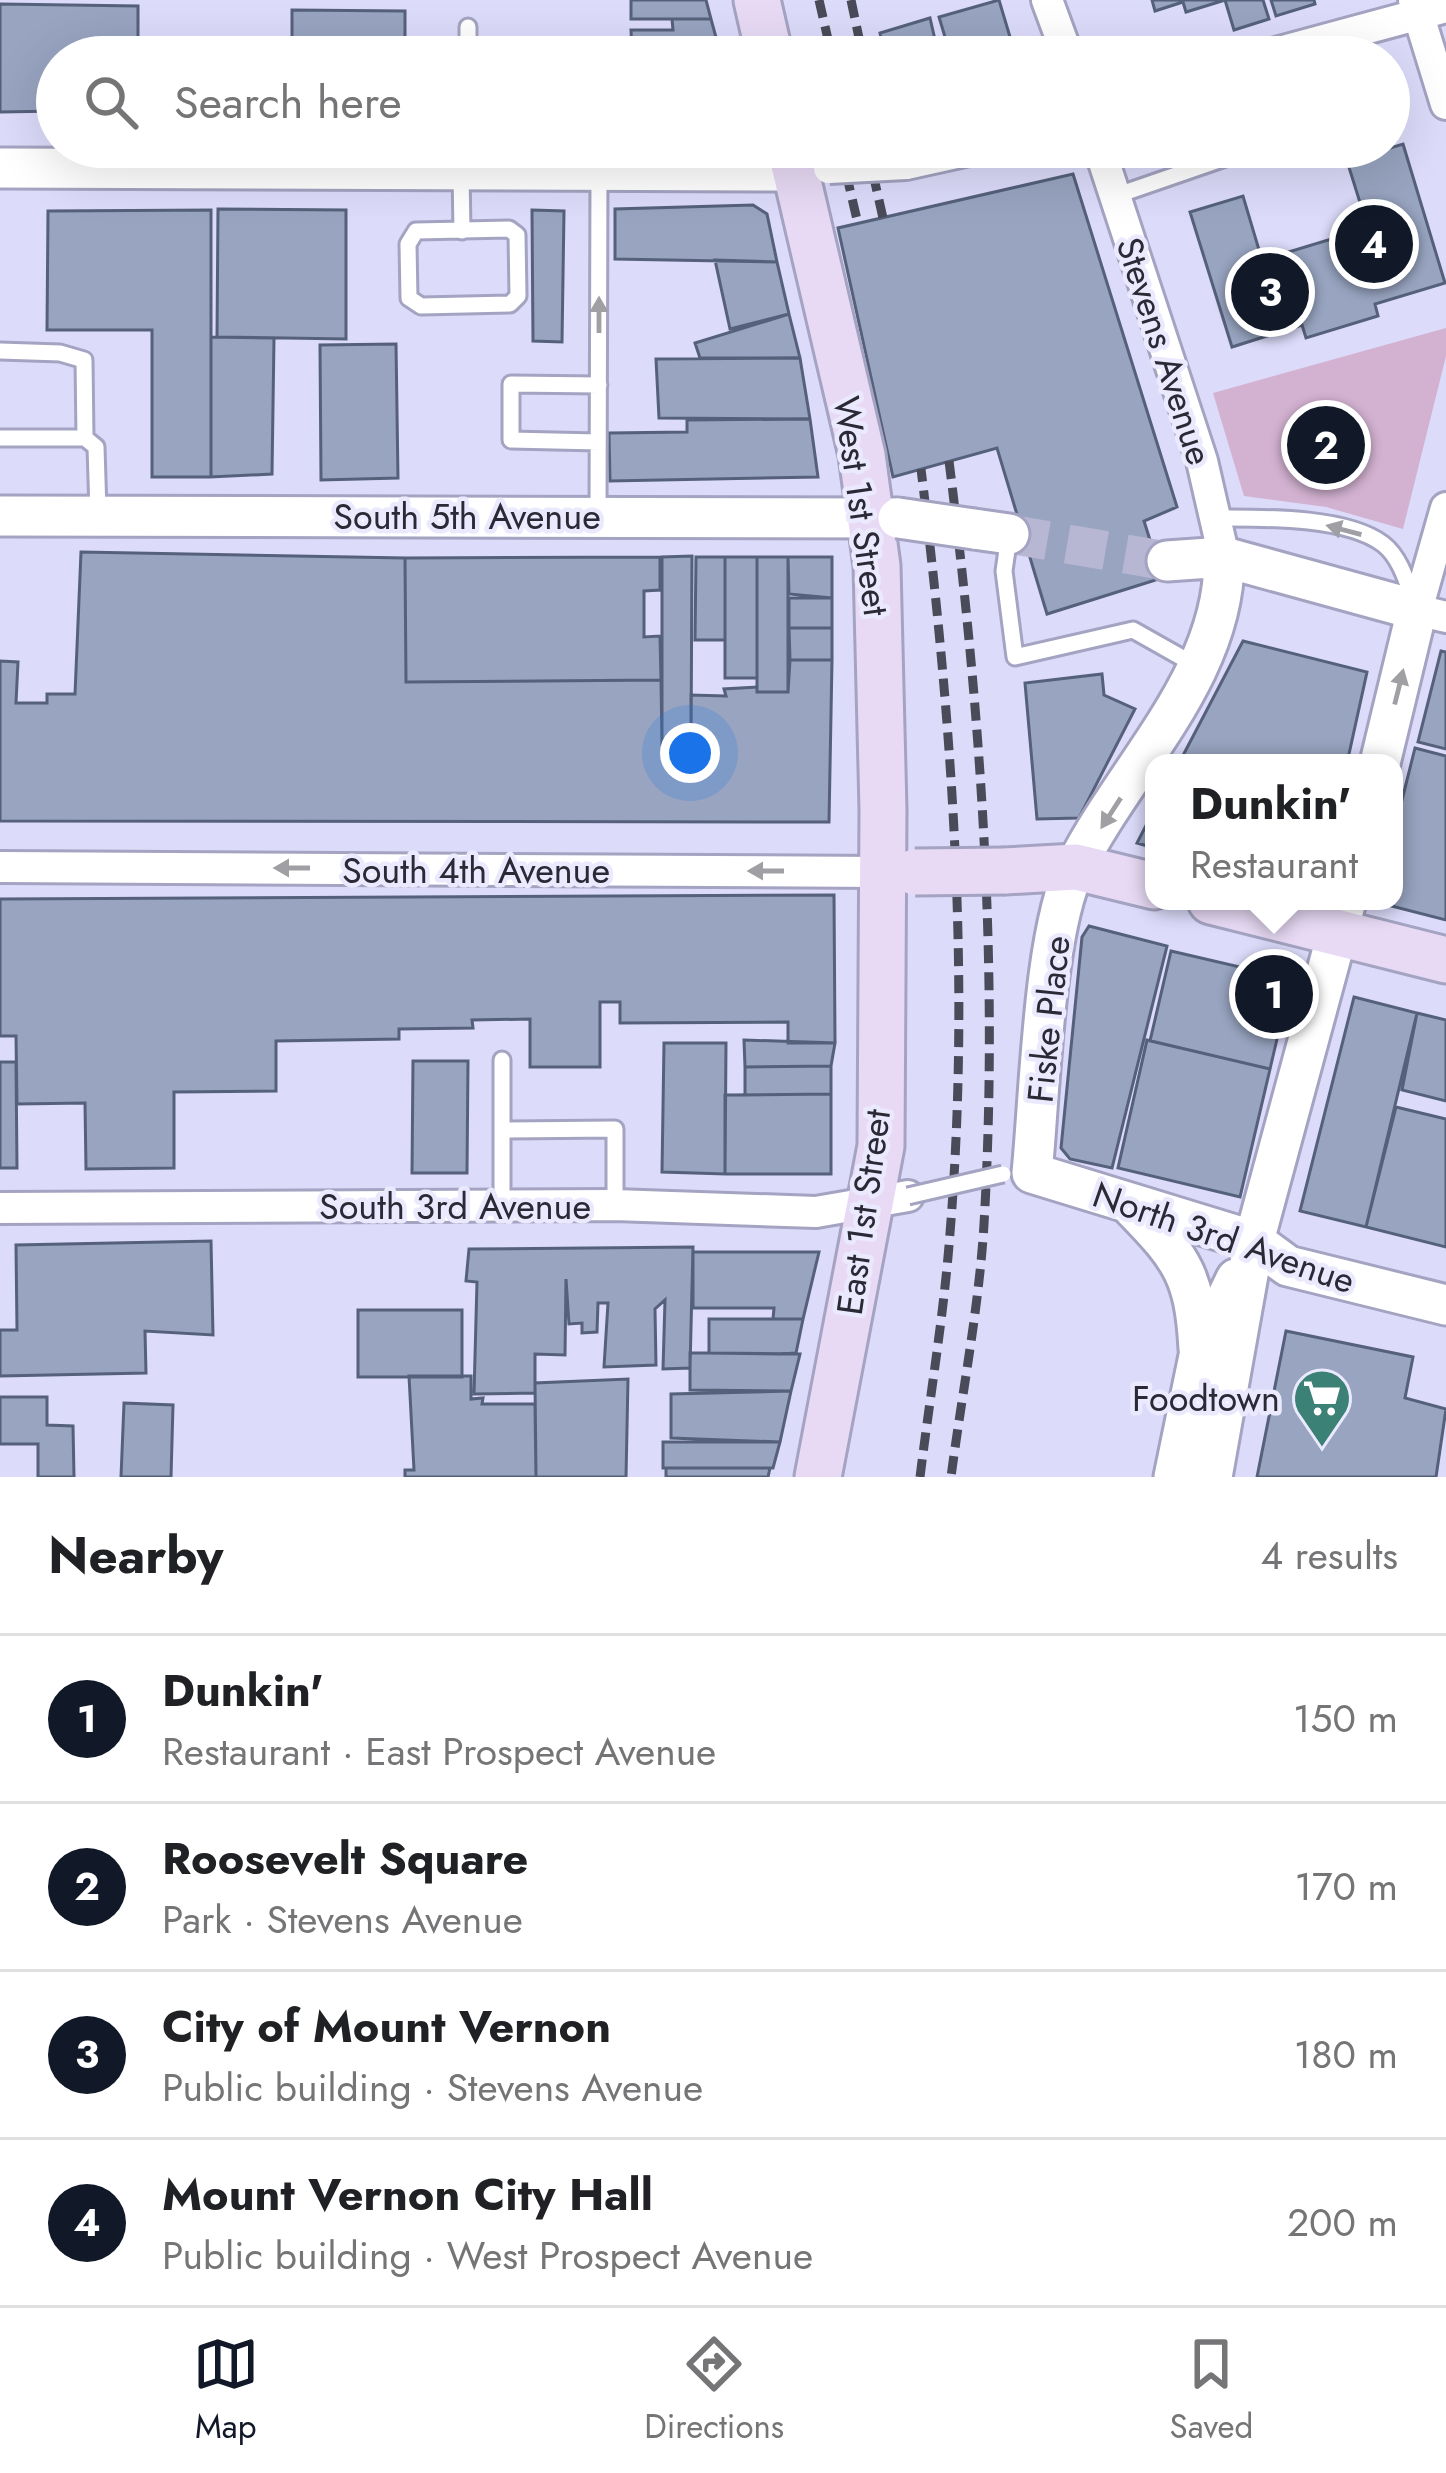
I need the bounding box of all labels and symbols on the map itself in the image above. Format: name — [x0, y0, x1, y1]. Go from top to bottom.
pin: 4 — [1335, 199, 1413, 289]
street label: Stevens Avenue — [1104, 230, 1226, 472]
pin: 3 — [1231, 247, 1309, 337]
one-way arrow — [589, 295, 609, 333]
street label: West 1st Street — [821, 393, 903, 620]
pin: 2 — [1287, 400, 1365, 490]
street label: South 5th Avenue — [333, 490, 601, 542]
one-way arrow — [1325, 520, 1362, 539]
one-way arrow — [1390, 668, 1409, 705]
your location — [660, 723, 720, 783]
one-way arrow — [1100, 797, 1122, 830]
street label: South 4th Avenue — [342, 844, 610, 896]
one-way arrow — [272, 859, 310, 878]
one-way arrow — [746, 861, 784, 881]
street label: Fiske Place — [1013, 933, 1083, 1105]
pin: 1 — [1235, 949, 1313, 1039]
street label: East 1st Street — [823, 1105, 903, 1318]
street label: North 3rd Avenue — [1086, 1168, 1362, 1306]
street label: South 3rd Avenue — [319, 1180, 591, 1232]
supermarket icon: Foodtown — [1291, 1367, 1353, 1449]
place label: Foodtown — [1132, 1372, 1280, 1424]

